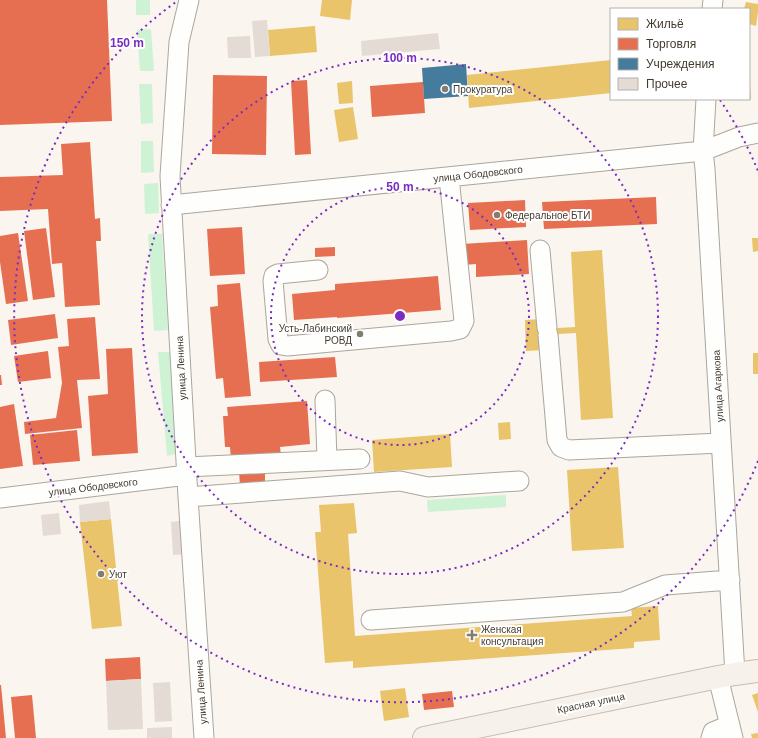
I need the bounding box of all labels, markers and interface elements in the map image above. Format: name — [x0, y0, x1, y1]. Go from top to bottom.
legend — [610, 8, 750, 100]
text: Жильё — [646, 17, 684, 31]
text: 150 m — [110, 36, 144, 50]
text: Торговля — [646, 37, 696, 51]
text: 100 m — [383, 51, 417, 65]
text: Учреждения — [646, 57, 715, 71]
text: Прочее — [646, 77, 688, 91]
marker: Прокуратура — [440, 84, 450, 94]
place label: Прокуратура — [453, 84, 513, 95]
street label: улица Ободовского — [433, 164, 524, 184]
text: 50 m — [386, 180, 414, 194]
marker: Федеральное БТИ — [492, 210, 502, 220]
place label: Федеральное БТИ — [505, 210, 590, 221]
centre of rings — [393, 309, 407, 323]
place label: Усть-Лабинский РОВД — [279, 323, 352, 346]
marker: Усть-Лабинский РОВД — [355, 329, 365, 339]
street label: улица Ленина — [174, 335, 188, 401]
street label: улица Агаркова — [711, 349, 725, 422]
street label: улица Ободовского — [48, 476, 139, 498]
marker: Уют — [96, 569, 106, 579]
place label: Уют — [109, 569, 127, 580]
place label: Женская консультация — [481, 624, 543, 647]
marker: Женская консультация — [466, 629, 478, 641]
street label: улица Ленина — [193, 659, 209, 725]
street label: Красная улица — [556, 690, 626, 716]

